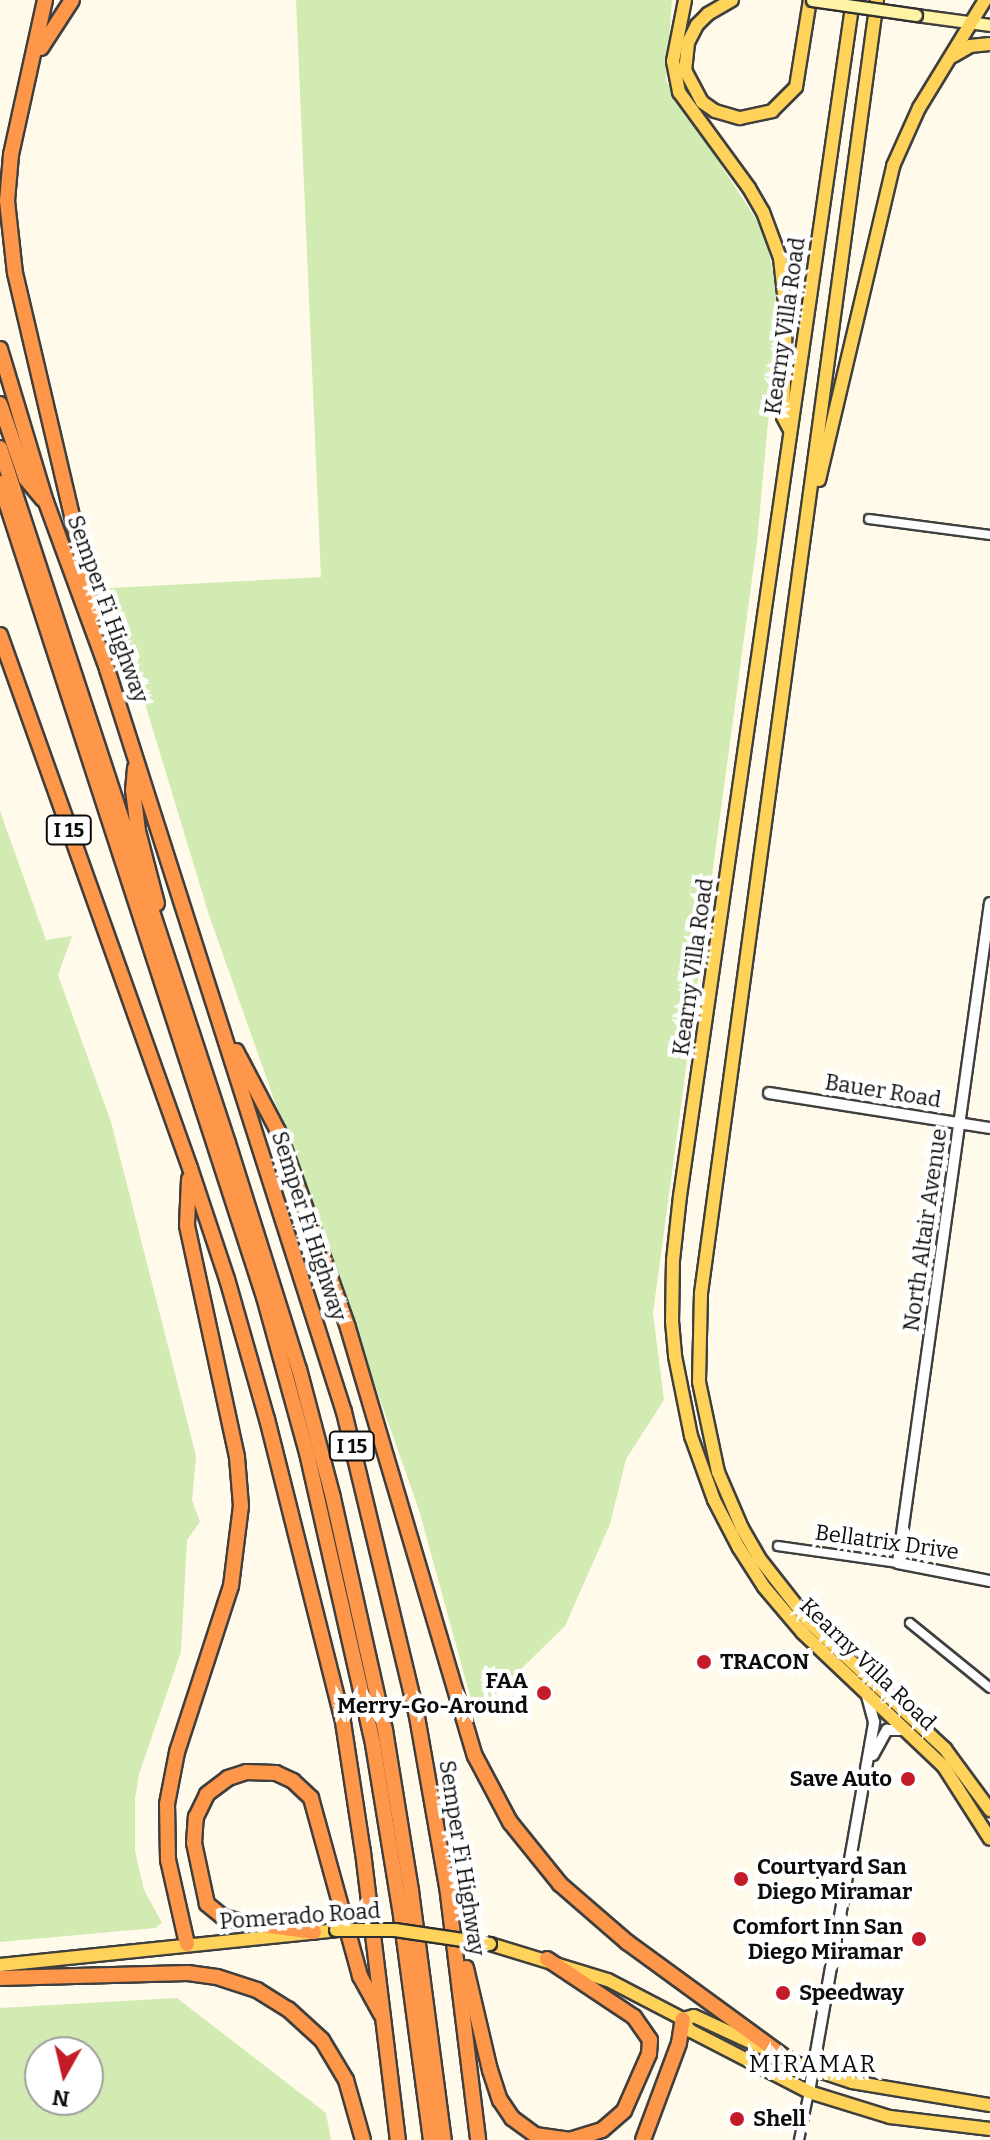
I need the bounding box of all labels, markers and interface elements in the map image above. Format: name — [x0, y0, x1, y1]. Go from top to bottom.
street label: Kearny Villa Road — [759, 236, 811, 416]
street label: Semper Fi Highway — [62, 512, 154, 706]
road number: I 15 — [45, 814, 93, 846]
street label: Kearny Villa Road — [667, 877, 719, 1057]
street label: Bauer Road — [823, 1069, 943, 1113]
street label: North Altair Avenue — [898, 1127, 952, 1333]
street label: Semper Fi Highway — [266, 1128, 352, 1324]
road number: I 15 — [328, 1430, 376, 1462]
street label: Bellatrix Drive — [814, 1519, 960, 1565]
street label: Kearny Villa Road — [795, 1592, 941, 1736]
place label: TRACON — [720, 1649, 809, 1675]
marker: TRACON — [695, 1653, 713, 1671]
place label: FAA Merry-Go-Around — [337, 1667, 528, 1718]
marker: FAA Merry-Go-Around — [535, 1684, 553, 1702]
street label: Semper Fi Highway — [434, 1758, 490, 1958]
place label: Save Auto — [790, 1766, 892, 1792]
marker: Save Auto — [899, 1770, 917, 1788]
place label: Courtyard San Diego Miramar — [757, 1853, 912, 1904]
marker: Courtyard San Diego Miramar — [732, 1870, 750, 1888]
street label: Pomerado Road — [219, 1897, 381, 1935]
place label: Comfort Inn San Diego Miramar — [733, 1913, 903, 1964]
marker: Comfort Inn San Diego Miramar — [910, 1930, 928, 1948]
place label: Speedway — [799, 1980, 904, 2006]
marker: Speedway — [774, 1984, 792, 2002]
north arrow — [24, 2036, 104, 2116]
district label: MIRAMAR — [749, 2051, 877, 2079]
text: N — [51, 2084, 71, 2113]
place label: Shell — [753, 2106, 806, 2132]
marker: Shell — [728, 2110, 746, 2128]

